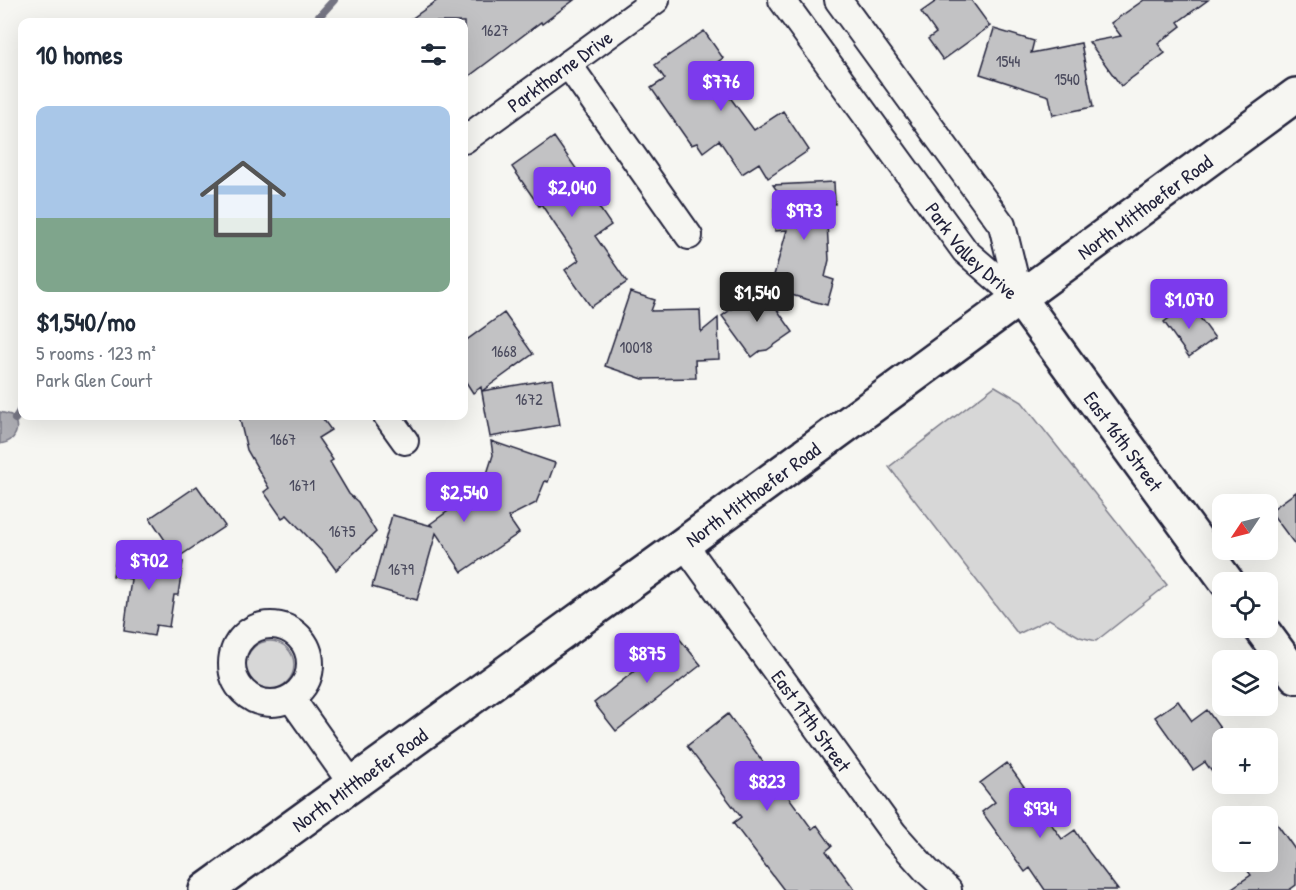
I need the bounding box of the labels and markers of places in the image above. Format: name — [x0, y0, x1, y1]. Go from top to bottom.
pin: $776 — [685, 61, 757, 112]
pin: $2,040 — [523, 167, 621, 218]
pin: $973 — [768, 190, 840, 241]
pin: $1,540 — [708, 272, 806, 323]
pin: $1,070 — [1140, 279, 1238, 330]
pin: $2,540 — [415, 472, 513, 523]
pin: $702 — [113, 540, 185, 591]
pin: $875 — [611, 633, 683, 684]
pin: $823 — [731, 761, 803, 812]
pin: $934 — [1004, 788, 1076, 839]

